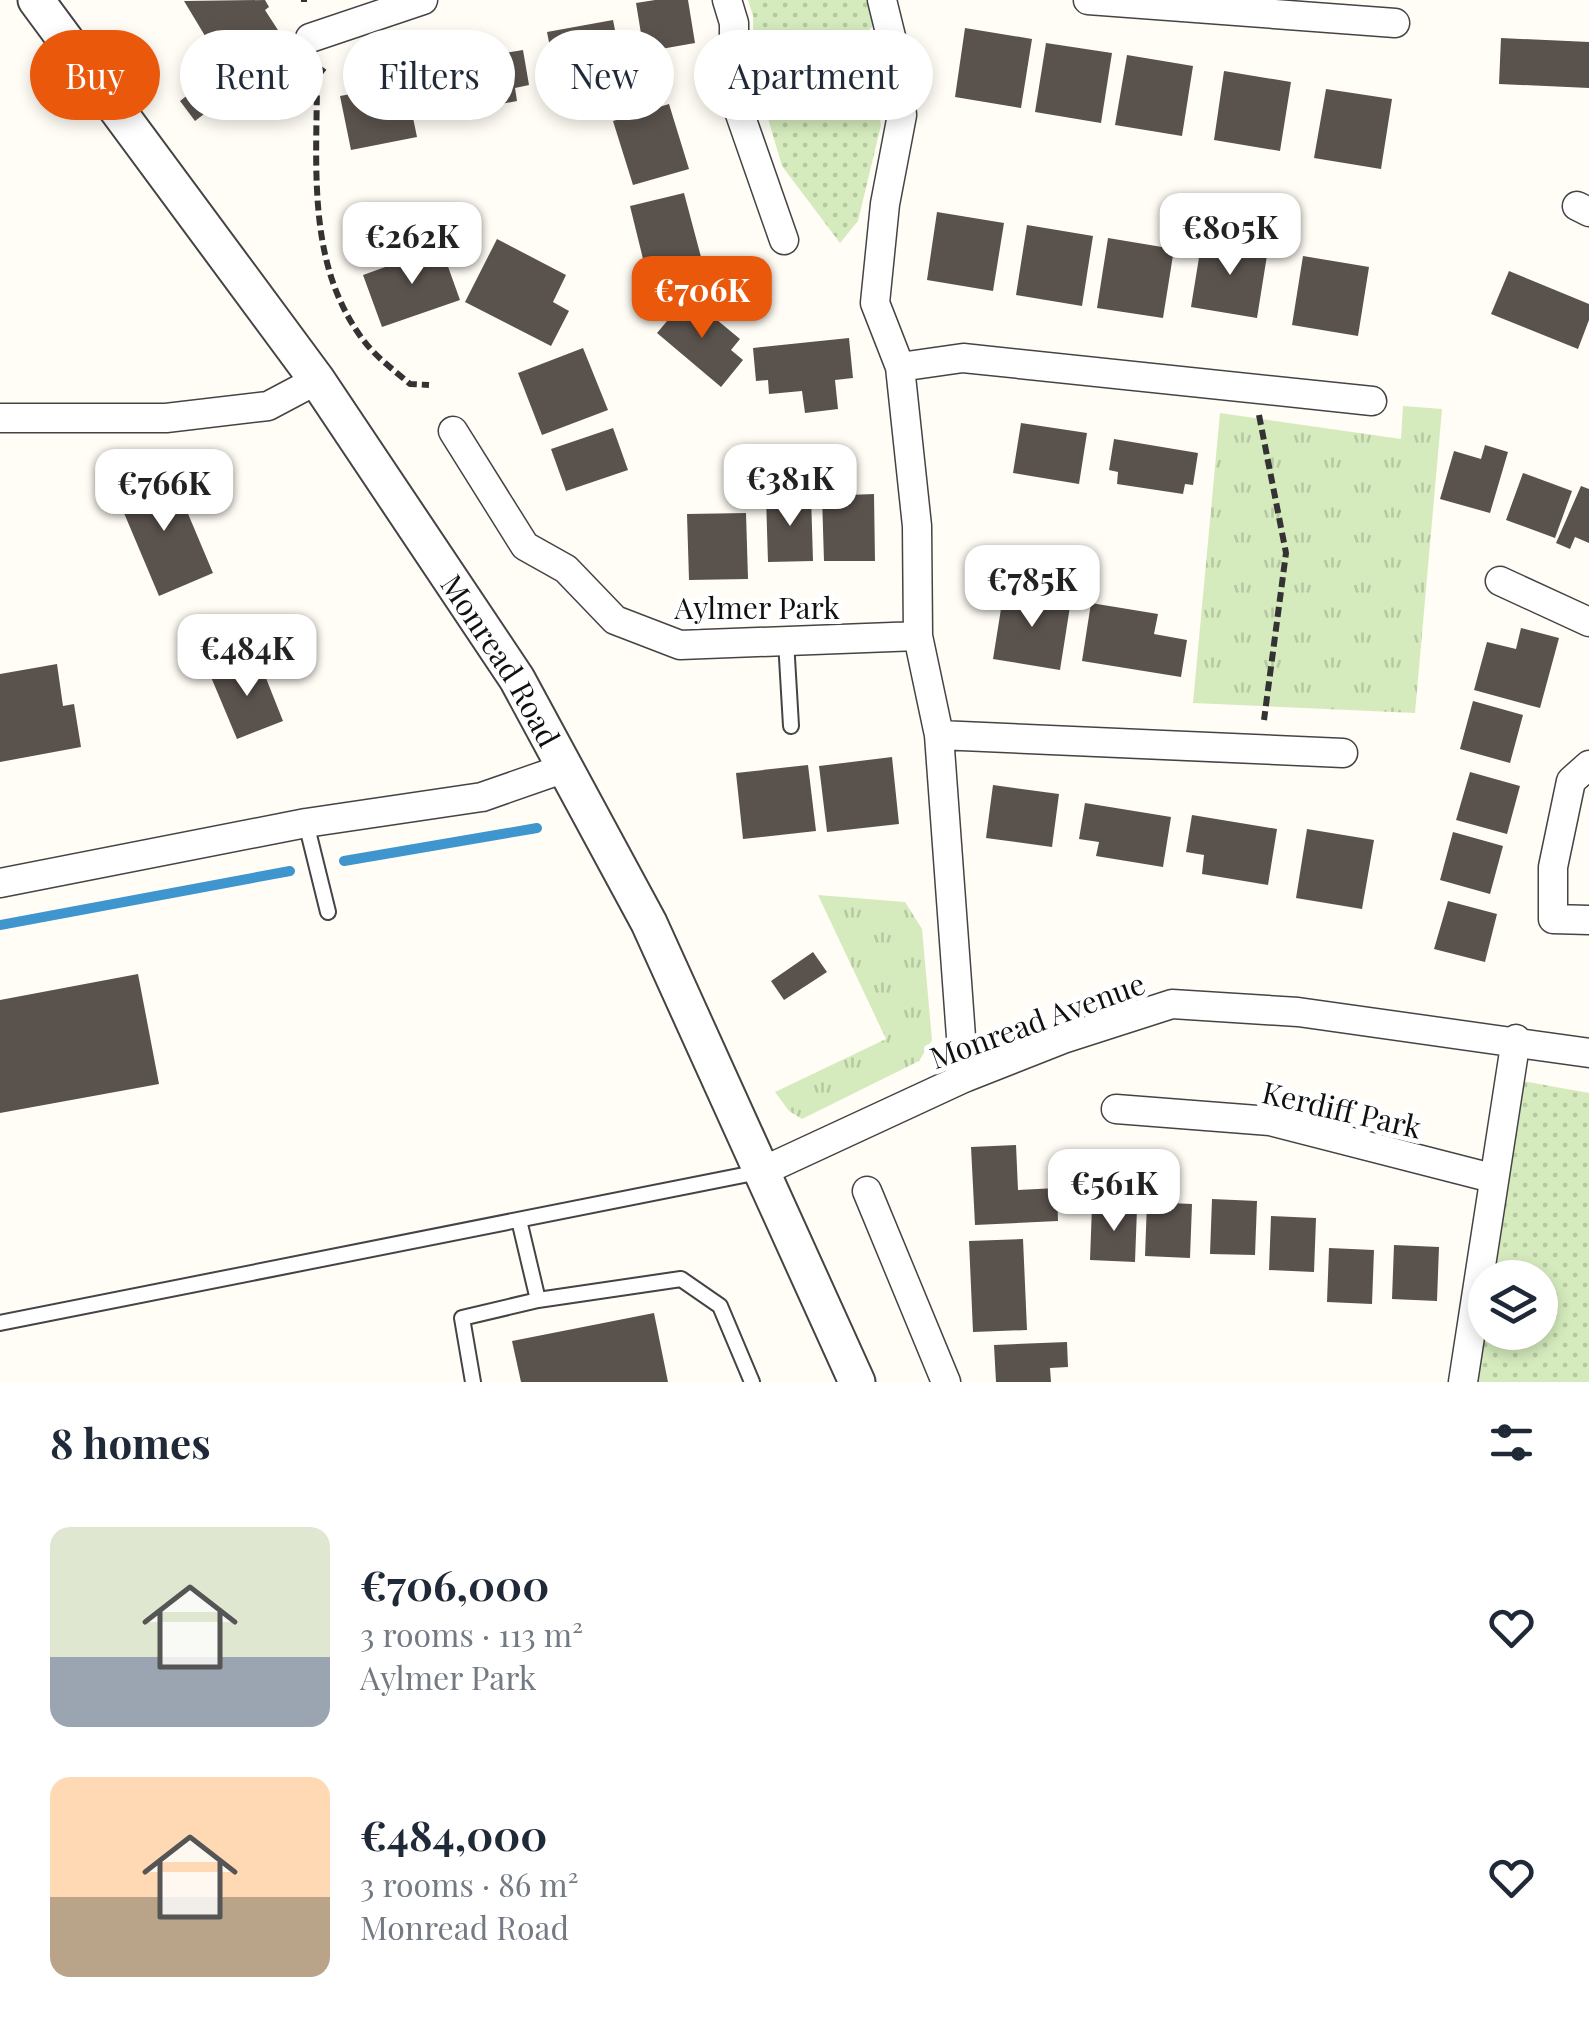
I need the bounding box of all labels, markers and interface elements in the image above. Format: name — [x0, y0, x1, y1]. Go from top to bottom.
chip: Buy — [30, 30, 160, 120]
chip: Rent — [180, 30, 323, 120]
chip: Filters — [343, 30, 515, 120]
chip: New — [535, 30, 674, 120]
chip: Apartment — [694, 30, 933, 120]
pin: €805K — [1160, 193, 1300, 278]
pin: €262K — [342, 202, 482, 287]
text: €805K — [1182, 204, 1278, 247]
text: €262K — [365, 213, 459, 256]
pin: €706K — [632, 256, 772, 341]
text: €706K — [654, 267, 750, 310]
pin: €381K — [720, 444, 860, 529]
pin: €766K — [94, 449, 234, 534]
text: €381K — [746, 455, 834, 498]
text: €766K — [117, 460, 211, 503]
pin: €785K — [962, 545, 1102, 630]
text: €785K — [987, 556, 1077, 599]
street label: Monread Road — [432, 566, 570, 753]
street label: Aylmer Park — [673, 587, 840, 627]
pin: €484K — [177, 614, 317, 699]
text: €484K — [199, 625, 295, 668]
street label: Monread Avenue — [924, 963, 1150, 1077]
street label: Kerdiff Park — [1258, 1071, 1426, 1147]
pin: €561K — [1044, 1149, 1184, 1234]
text: €561K — [1070, 1160, 1158, 1203]
map controls — [1468, 1260, 1558, 1350]
button: layers — [1468, 1260, 1558, 1350]
text: 8 homes — [50, 1414, 211, 1470]
icon: filters — [1484, 1415, 1539, 1470]
text: €706,000 — [360, 1556, 549, 1612]
icon: home — [130, 1567, 250, 1687]
icon: heart — [1484, 1600, 1539, 1655]
text: 3 rooms · 113 m² — [360, 1612, 583, 1655]
text: Aylmer Park — [360, 1655, 536, 1698]
text: €484,000 — [360, 1806, 547, 1862]
icon: home — [130, 1817, 250, 1937]
icon: heart — [1484, 1850, 1539, 1905]
text: 3 rooms · 86 m² — [360, 1862, 579, 1905]
text: Monread Road — [360, 1905, 569, 1948]

